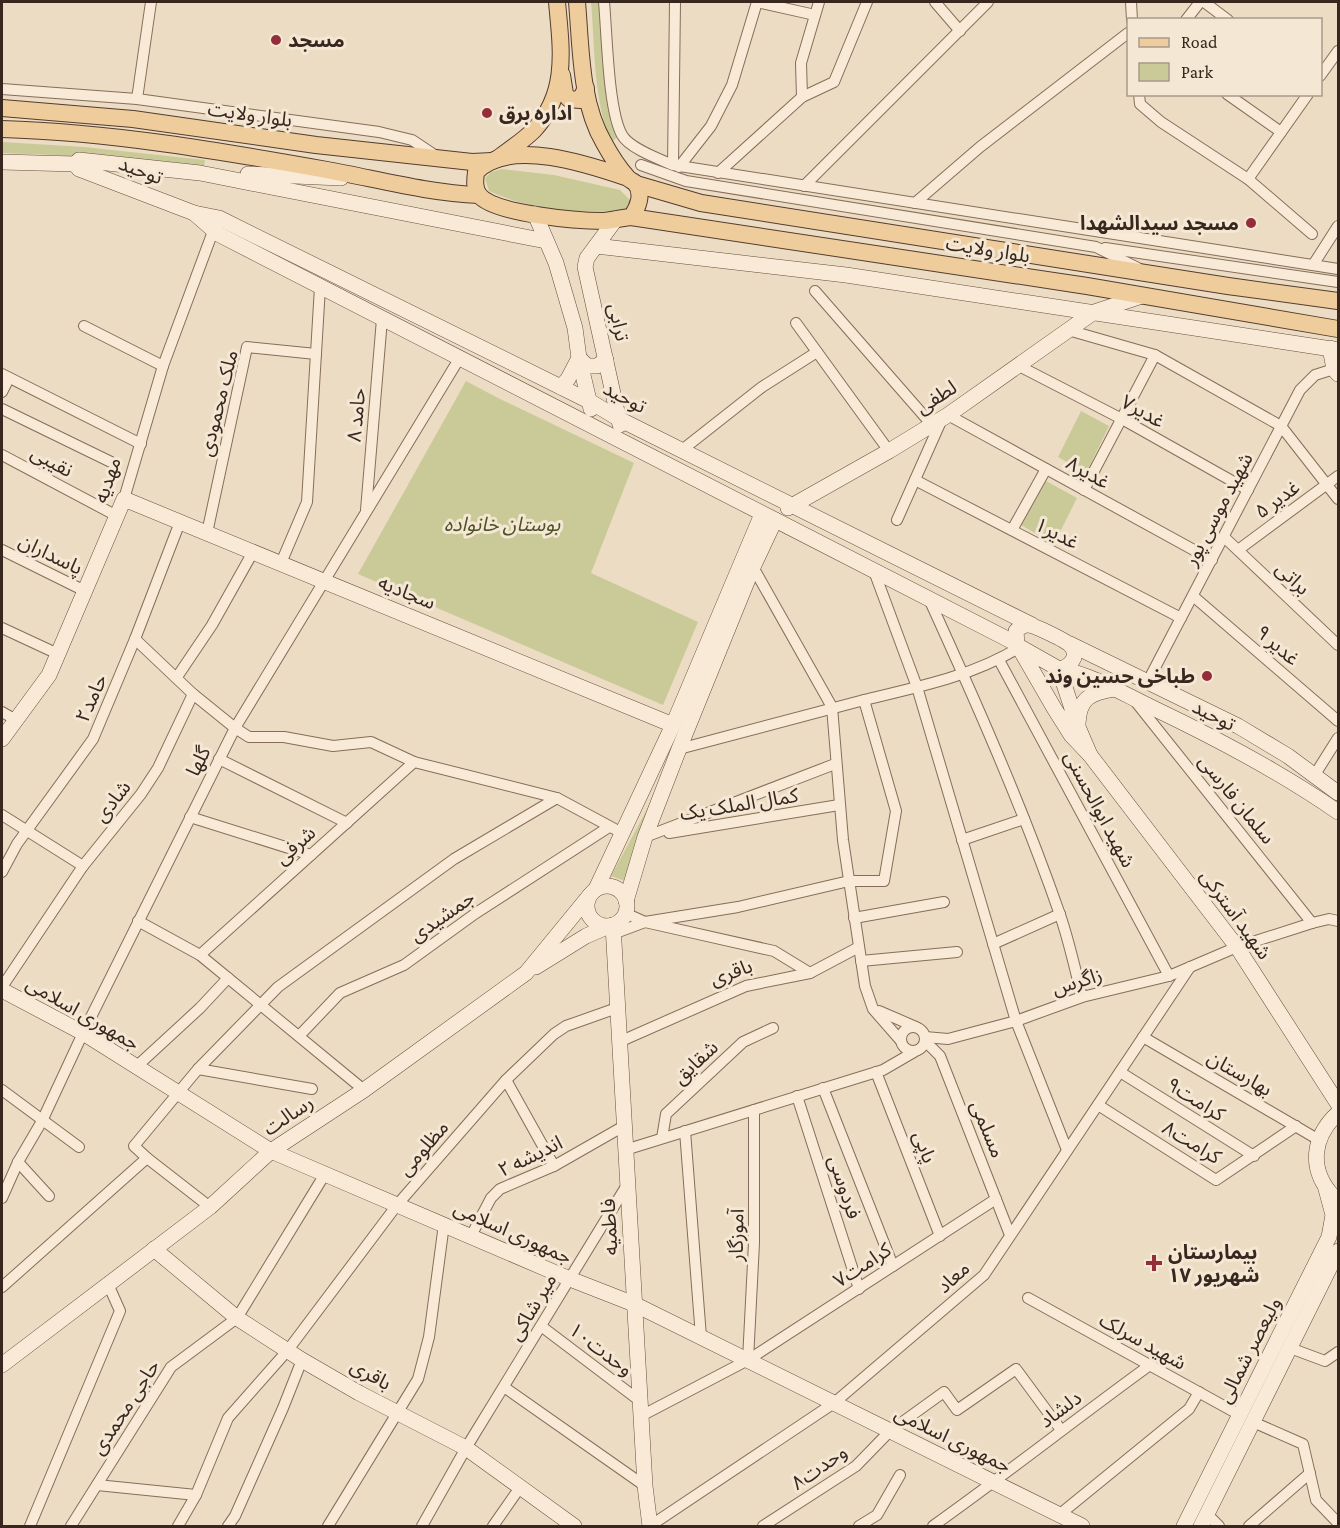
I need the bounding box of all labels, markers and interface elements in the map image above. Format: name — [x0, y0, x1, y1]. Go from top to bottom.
legend — [1127, 18, 1322, 96]
place label: مسجد — [288, 29, 345, 52]
text: Road — [1181, 32, 1218, 52]
marker: مسجد — [269, 33, 283, 47]
text: Park — [1181, 62, 1213, 82]
street label: بلوار ولایت — [206, 97, 294, 132]
place label: اداره برق — [499, 102, 572, 125]
marker: اداره برق — [480, 106, 494, 120]
street label: توحید — [116, 152, 166, 189]
place label: مسجد سیدالشهدا — [1080, 212, 1239, 235]
marker: مسجد سیدالشهدا — [1244, 216, 1258, 230]
street label: بلوار ولایت — [944, 231, 1032, 268]
street label: ترابی — [603, 301, 634, 343]
street label: ملک محمودی — [194, 348, 243, 459]
street label: لطفی — [912, 376, 961, 419]
street label: توحید — [599, 377, 650, 418]
street label: حامد ۸ — [343, 387, 369, 443]
street label: غدیر۷ — [1117, 390, 1168, 433]
street label: نقیبی — [27, 441, 77, 482]
street label: شهید موسی پور — [1179, 449, 1259, 571]
street label: غدیر۸ — [1062, 451, 1113, 494]
street label: مهدیه — [89, 454, 125, 506]
street label: غدیر ۵ — [1250, 475, 1304, 523]
park label: بوستان خانواده — [444, 513, 561, 536]
street label: غدیر۱ — [1031, 513, 1083, 554]
street label: پاسداران — [15, 529, 86, 581]
street label: براتی — [1271, 557, 1314, 600]
street label: سجادیه — [375, 571, 439, 613]
street label: غدیر ۹ — [1251, 620, 1304, 670]
place label: طباخی حسین وند — [1045, 665, 1195, 688]
marker: طباخی حسین وند — [1200, 669, 1214, 683]
street label: حامد۲ — [71, 671, 111, 725]
street label: توحید — [1188, 695, 1239, 736]
street label: گلها — [181, 742, 215, 779]
street label: شهید ابوالحسنی — [1059, 747, 1140, 871]
street label: سلمان فارسی — [1194, 750, 1280, 849]
street label: شادی — [89, 776, 136, 827]
street label: کمال الملک یک — [678, 784, 801, 825]
street label: شرفی — [270, 821, 320, 870]
street label: شهید آسترکی — [1195, 865, 1276, 964]
street label: جمشیدی — [406, 886, 479, 947]
street label: باقری — [707, 954, 755, 991]
street label: زاگرس — [1049, 963, 1105, 1000]
street label: جمهوری اسلامی — [22, 972, 143, 1055]
street label: شقایق — [668, 1036, 723, 1090]
street label: بهارستان — [1203, 1046, 1276, 1101]
street label: کرامت۹ — [1162, 1073, 1230, 1127]
street label: رسالت — [259, 1090, 318, 1140]
street label: مسلمی — [966, 1097, 1009, 1161]
street label: مظلومی — [393, 1116, 454, 1181]
street label: کرامت۸ — [1158, 1116, 1226, 1169]
street label: پاپی — [907, 1128, 941, 1167]
street label: اندیشه ۲ — [494, 1131, 566, 1181]
street label: فردوسی — [824, 1153, 866, 1222]
street label: جمهوری اسلامی — [450, 1196, 575, 1269]
street label: فاطمیه — [597, 1198, 622, 1256]
street label: آموزگار — [725, 1207, 748, 1263]
street label: کرامت۷ — [829, 1238, 896, 1293]
place label: بیمارستان ۱۷ شهریور — [1168, 1241, 1259, 1287]
marker: بیمارستان ۱۷ شهریور — [1145, 1254, 1163, 1272]
street label: معاد — [932, 1257, 974, 1297]
street label: میر شاکی — [503, 1270, 561, 1345]
street label: ولیعصر شمالی — [1213, 1293, 1286, 1407]
street label: شهید سرلک — [1095, 1308, 1190, 1375]
street label: وحدت۱۰ — [564, 1318, 637, 1381]
street label: باقری — [346, 1354, 395, 1395]
street label: حاجی محمدی — [86, 1356, 165, 1459]
street label: دلشاد — [1035, 1386, 1085, 1432]
street label: جمهوری اسلامی — [891, 1401, 1015, 1478]
street label: وحدت۸ — [787, 1440, 852, 1495]

